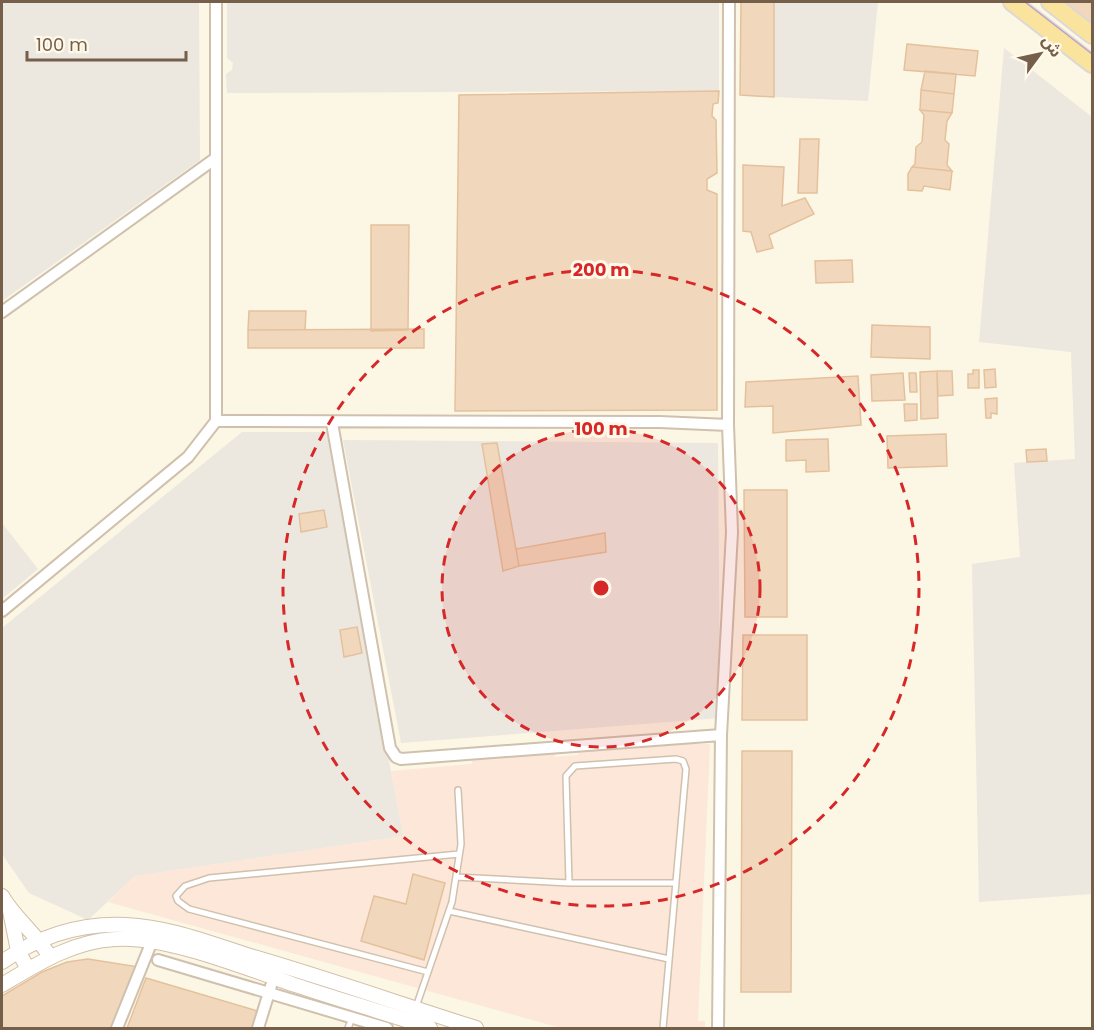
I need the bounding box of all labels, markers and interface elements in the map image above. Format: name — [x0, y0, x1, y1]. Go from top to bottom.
scale bar — [27, 24, 186, 62]
north arrow — [1010, 24, 1070, 84]
text: ش — [1037, 31, 1068, 62]
text: 100 m — [36, 32, 88, 57]
text: 200 m — [573, 257, 629, 282]
text: 100 m — [574, 416, 628, 441]
centre of rings — [591, 578, 611, 598]

